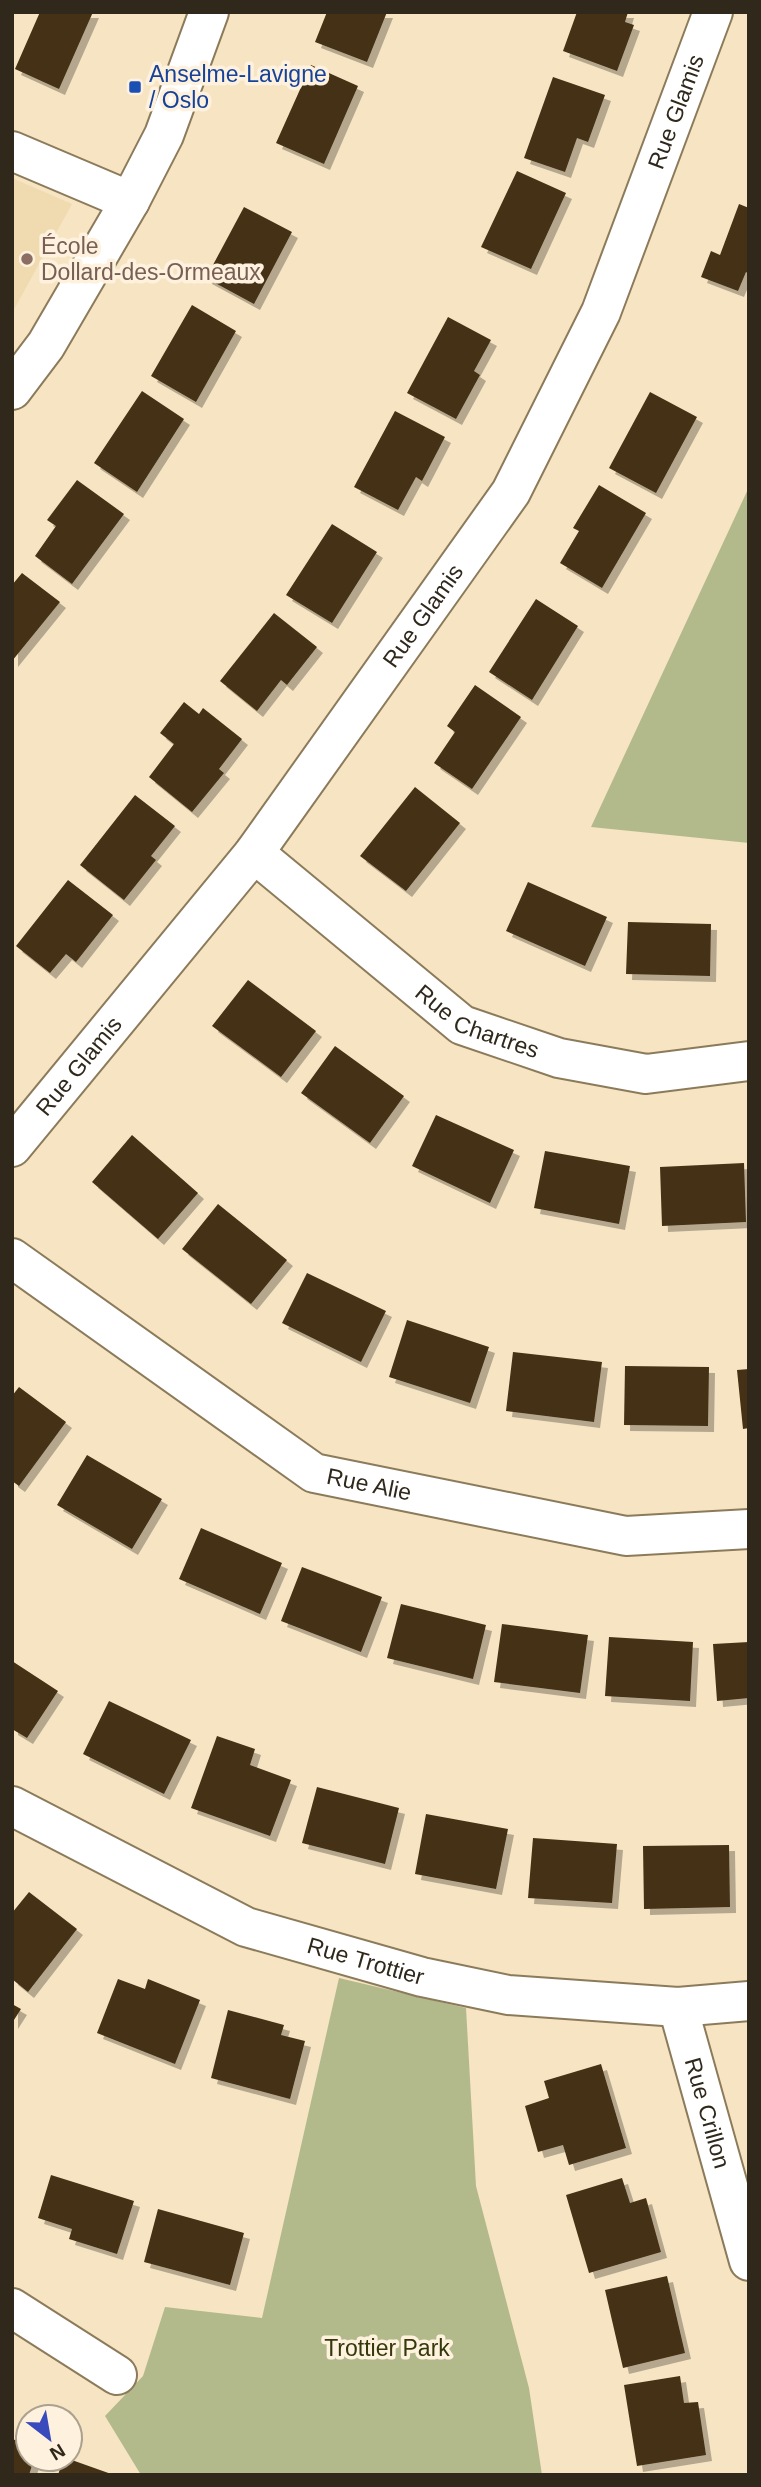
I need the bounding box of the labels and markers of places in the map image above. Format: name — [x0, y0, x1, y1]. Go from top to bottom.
place label: Anselme-Lavigne / Oslo — [149, 61, 327, 113]
marker: Anselme-Lavigne / Oslo — [127, 79, 143, 95]
place label: École Dollard-des-Ormeaux — [41, 233, 261, 285]
marker: École Dollard-des-Ormeaux — [19, 251, 35, 267]

